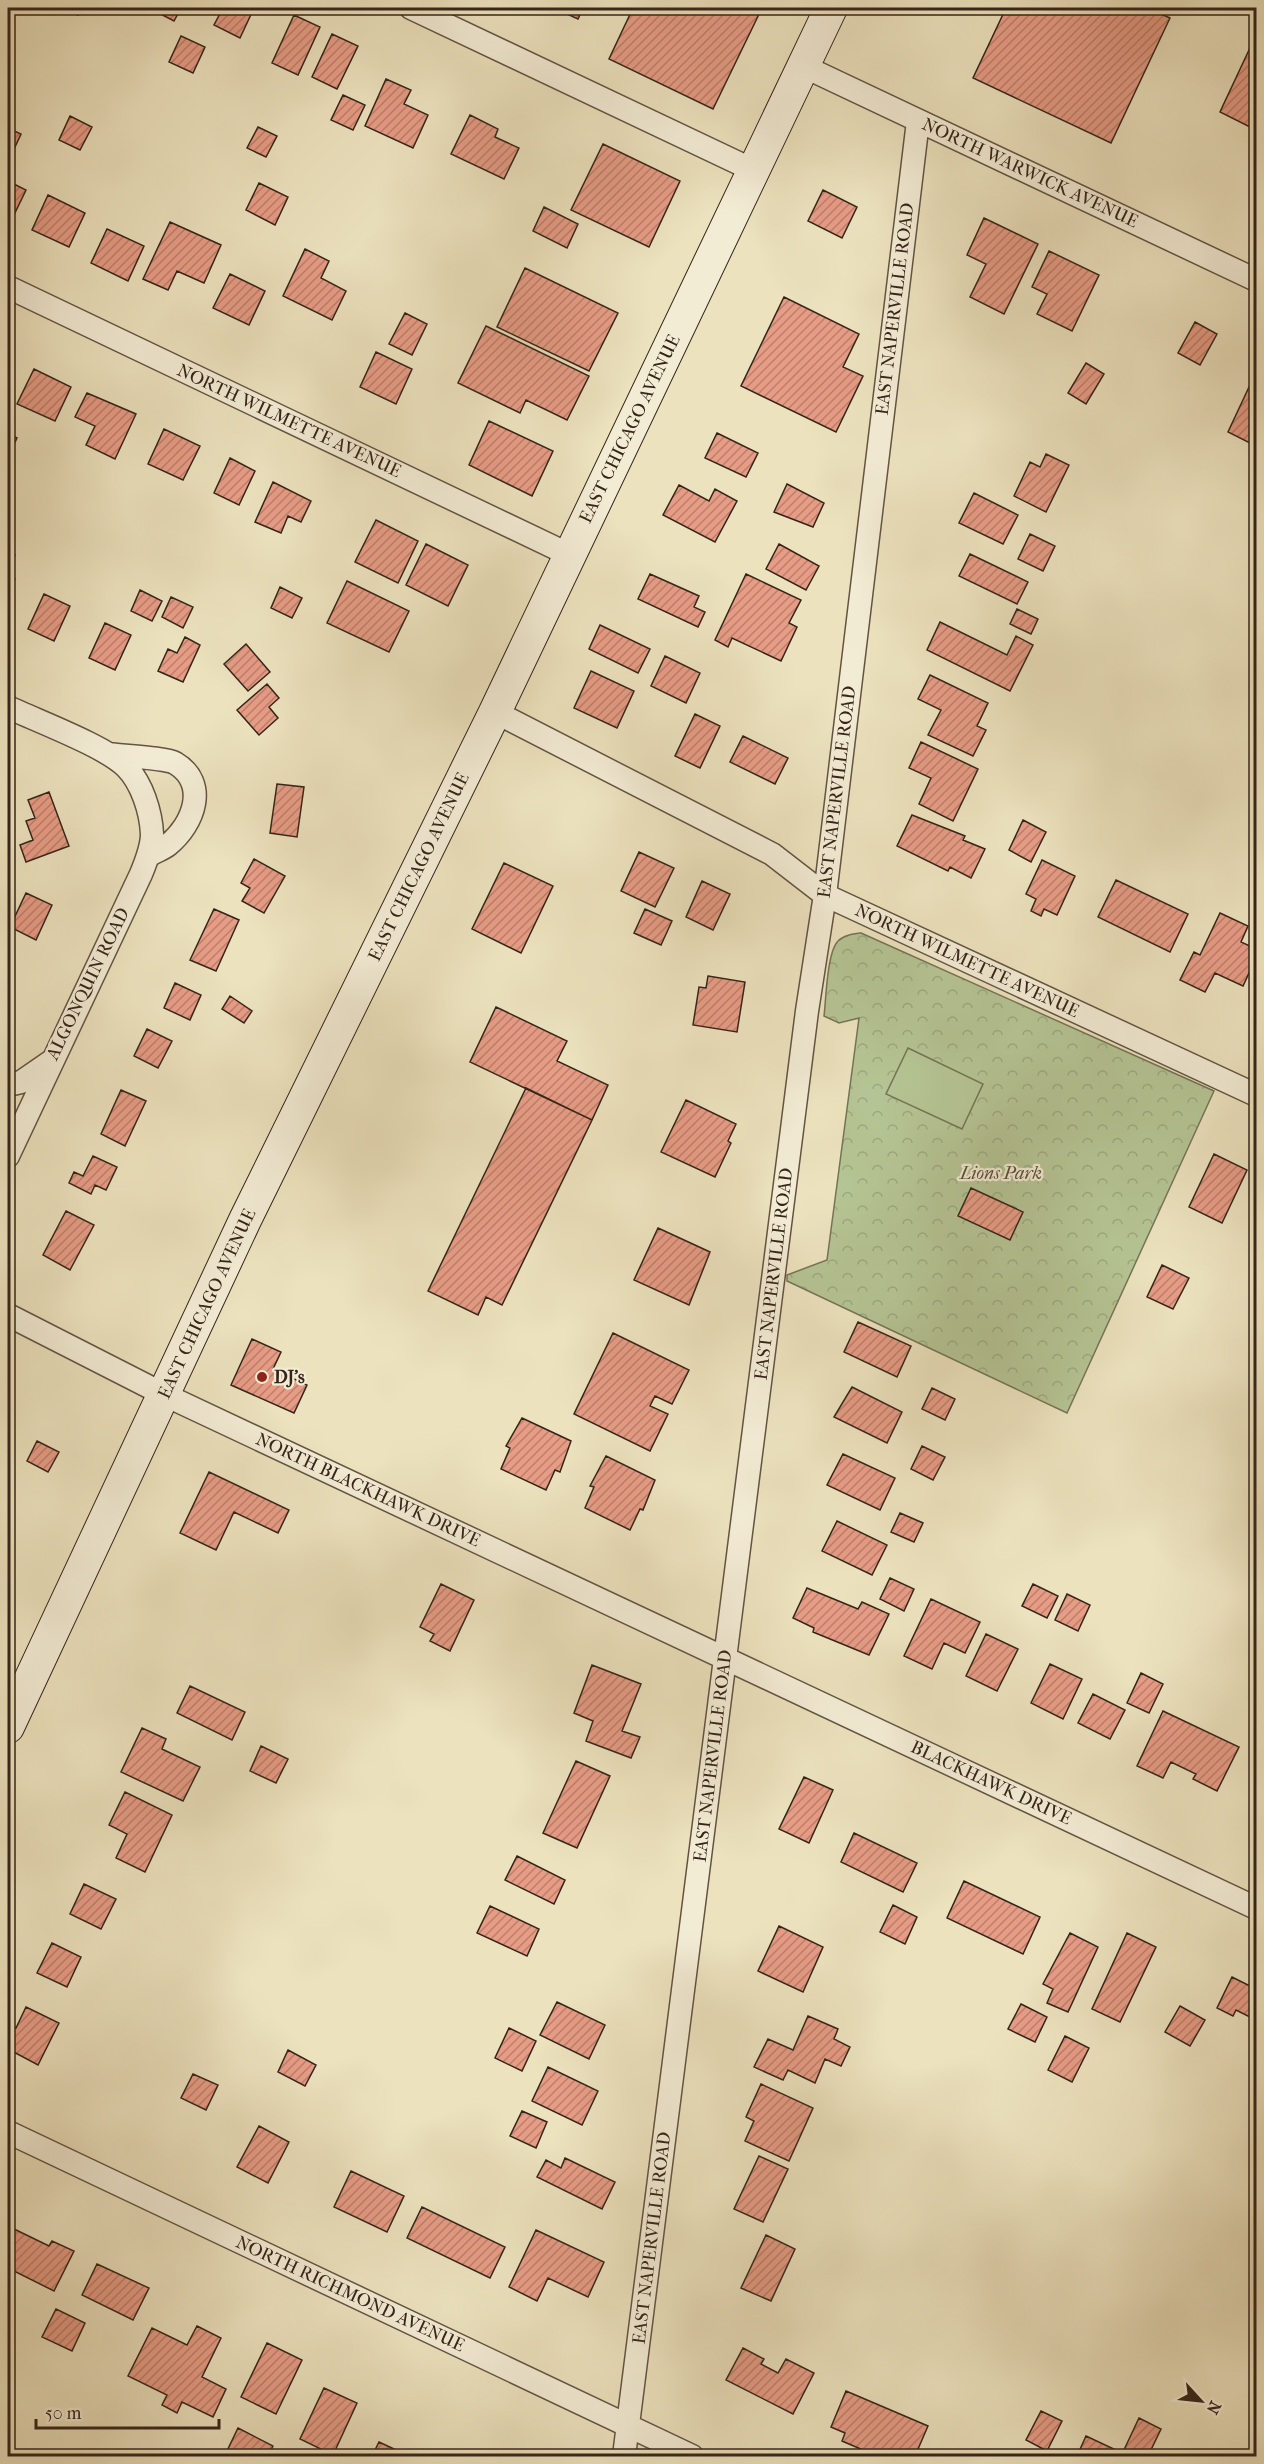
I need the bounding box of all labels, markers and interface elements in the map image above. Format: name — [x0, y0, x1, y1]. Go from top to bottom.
street label: NORTH WARWICK AVENUE — [919, 114, 1141, 232]
street label: EAST NAPERVILLE ROAD — [872, 202, 918, 416]
street label: EAST CHICAGO AVENUE — [575, 331, 685, 527]
street label: NORTH WILMETTE AVENUE — [174, 360, 404, 482]
street label: EAST NAPERVILLE ROAD — [814, 685, 860, 899]
street label: EAST CHICAGO AVENUE — [364, 769, 474, 965]
street label: NORTH WILMETTE AVENUE — [852, 900, 1082, 1022]
street label: ALGONQUIN ROAD — [42, 904, 134, 1064]
park label: Lions Park — [958, 1163, 1042, 1184]
street label: EAST NAPERVILLE ROAD — [751, 1167, 797, 1381]
street label: EAST CHICAGO AVENUE — [154, 1206, 260, 1402]
place label: DJ's — [274, 1367, 305, 1388]
marker: DJ's — [255, 1370, 269, 1384]
street label: NORTH BLACKHAWK DRIVE — [252, 1429, 484, 1551]
street label: EAST NAPERVILLE ROAD — [690, 1649, 736, 1863]
street label: BLACKHAWK DRIVE — [907, 1737, 1075, 1829]
street label: EAST NAPERVILLE ROAD — [629, 2131, 675, 2345]
street label: NORTH RICHMOND AVENUE — [232, 2232, 468, 2356]
north arrow — [1171, 2371, 1231, 2431]
scale bar — [36, 2392, 219, 2430]
text: N — [1202, 2398, 1225, 2418]
text: 50 m — [45, 2403, 82, 2424]

